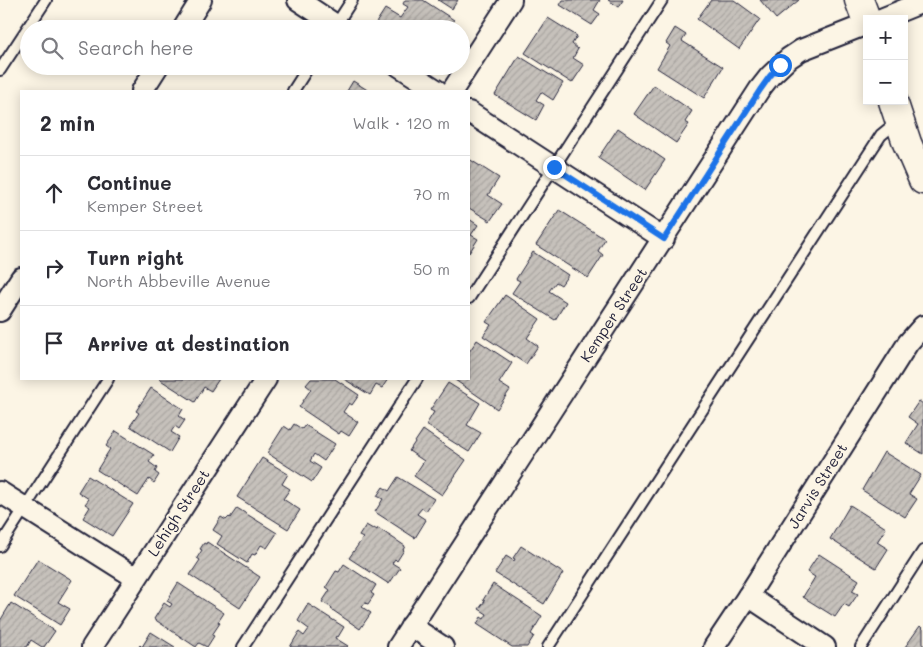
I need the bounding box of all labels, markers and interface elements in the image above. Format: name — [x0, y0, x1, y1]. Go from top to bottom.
map controls — [863, 15, 908, 105]
button: + — [863, 15, 908, 60]
search box — [20, 20, 470, 75]
icon: search — [38, 34, 66, 62]
text: Search here — [78, 35, 194, 60]
route start — [769, 54, 792, 77]
button: − — [863, 60, 908, 105]
text: 2 min — [40, 109, 95, 136]
text: Walk · 120 m — [352, 112, 450, 133]
route end — [543, 156, 566, 179]
text: Continue — [87, 170, 172, 195]
icon: ahead — [40, 179, 68, 207]
text: 70 m — [413, 183, 450, 204]
text: Kemper Street — [87, 195, 203, 216]
text: Turn right — [87, 245, 184, 270]
icon: right — [40, 254, 68, 282]
text: 50 m — [413, 258, 450, 279]
street label: Kemper Street — [575, 263, 651, 366]
text: North Abbeville Avenue — [87, 270, 271, 291]
icon: arrive — [40, 329, 68, 357]
text: Arrive at destination — [87, 331, 290, 356]
street label: Jarvis Street — [783, 439, 851, 532]
street label: Lehigh Street — [143, 465, 214, 560]

